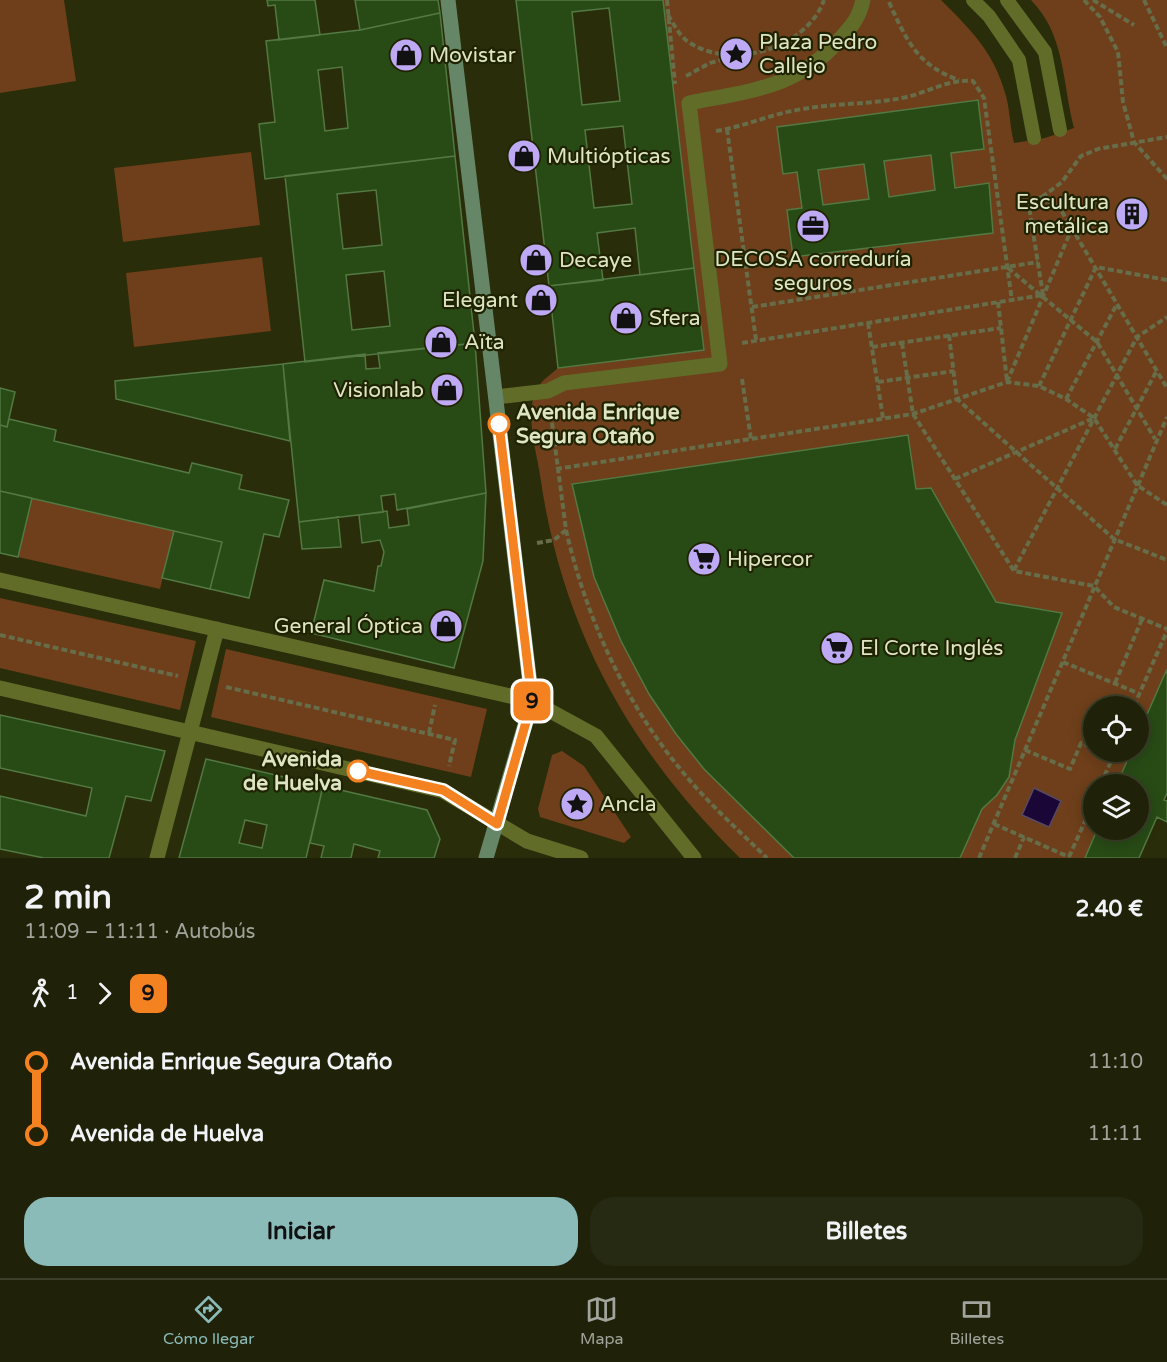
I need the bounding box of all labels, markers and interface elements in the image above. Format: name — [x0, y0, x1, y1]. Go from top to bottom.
place label: Plaza Pedro Callejo — [759, 30, 877, 79]
place icon: Plaza Pedro Callejo — [718, 36, 754, 72]
shop icon: Movistar — [388, 37, 424, 73]
place label: Movistar — [429, 43, 516, 68]
shop icon: Multiópticas — [506, 138, 542, 174]
place label: Multiópticas — [547, 144, 671, 169]
place label: Escultura metálica — [1016, 190, 1109, 239]
building icon: Escultura metálica — [1114, 196, 1150, 232]
office icon: DECOSA correduría seguros — [795, 208, 831, 244]
shop icon: Decaye — [518, 242, 554, 278]
place label: DECOSA correduría seguros — [715, 247, 911, 296]
place label: Decaye — [559, 248, 632, 273]
shop icon: Elegant — [523, 282, 559, 318]
place label: Elegant — [442, 288, 518, 313]
shop icon: Sfera — [608, 300, 644, 336]
place label: Sfera — [649, 306, 701, 331]
shop icon: Aïta — [423, 324, 459, 360]
place label: Aïta — [464, 330, 505, 355]
shop icon: Visionlab — [429, 372, 465, 408]
place label: Visionlab — [333, 378, 424, 403]
place label: Avenida Enrique Segura Otaño — [516, 400, 680, 449]
marker: Avenida Enrique Segura Otaño — [488, 413, 510, 435]
supermarket icon: Hipercor — [686, 541, 722, 577]
place label: Hipercor — [727, 547, 813, 572]
shop icon: General Óptica — [428, 608, 464, 644]
place label: General Óptica — [274, 614, 423, 639]
supermarket icon: El Corte Inglés — [819, 630, 855, 666]
place label: El Corte Inglés — [860, 636, 1003, 661]
line badge: 9 — [512, 682, 552, 720]
text: 9 — [525, 689, 539, 714]
map controls — [1083, 696, 1149, 840]
button: locate — [1083, 696, 1149, 762]
place label: Avenida de Huelva — [243, 747, 342, 796]
marker: Avenida de Huelva — [347, 760, 369, 782]
button: layers — [1083, 774, 1149, 840]
place icon: Ancla — [559, 786, 595, 822]
place label: Ancla — [600, 792, 657, 817]
text: 2 min — [24, 878, 112, 917]
text: 2.40 € — [1076, 896, 1143, 922]
text: 11:09 – 11:11 · Autobús — [24, 920, 255, 944]
icon: walk — [24, 977, 57, 1010]
icon: forward — [88, 977, 121, 1010]
text: 1 — [66, 981, 79, 1005]
text: 9 — [142, 981, 155, 1006]
text: Avenida Enrique Segura Otaño — [70, 1049, 392, 1075]
text: 11:10 — [1088, 1050, 1143, 1074]
text: Avenida de Huelva — [70, 1121, 264, 1147]
text: 11:11 — [1088, 1122, 1143, 1146]
button: Iniciar — [24, 1197, 578, 1266]
button: Billetes — [590, 1197, 1143, 1266]
tab: Cómo llegar — [163, 1293, 254, 1349]
tab: Mapa — [580, 1293, 624, 1349]
tab: Billetes — [949, 1293, 1004, 1349]

